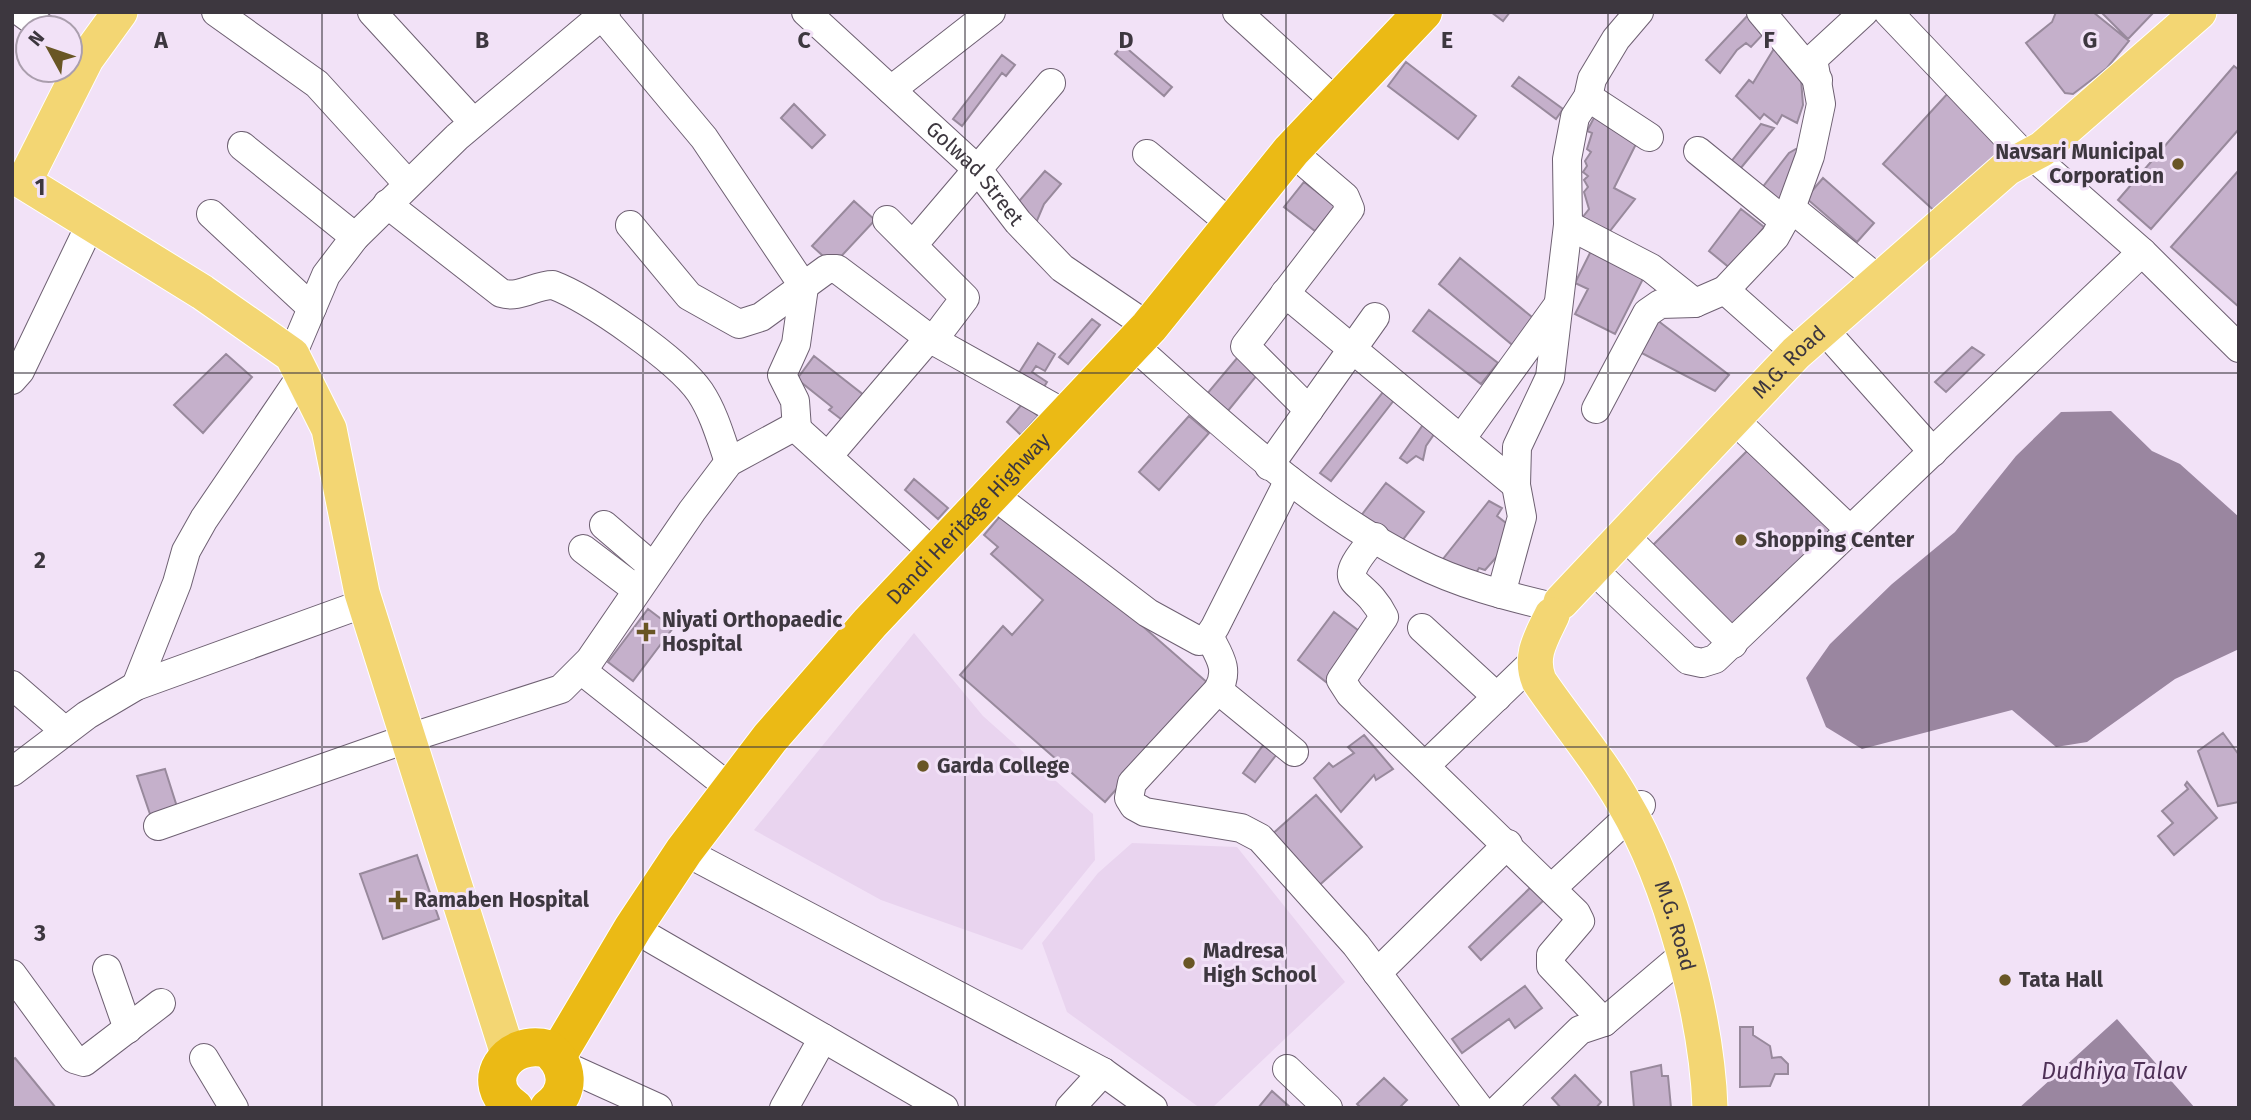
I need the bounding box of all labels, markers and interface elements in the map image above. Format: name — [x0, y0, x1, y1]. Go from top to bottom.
north arrow — [14, 14, 84, 84]
text: N — [23, 26, 49, 51]
text: A — [153, 26, 168, 54]
text: B — [475, 26, 489, 54]
text: C — [797, 26, 811, 54]
text: D — [1119, 26, 1134, 54]
text: E — [1441, 26, 1453, 54]
text: F — [1763, 26, 1775, 54]
text: G — [2083, 26, 2097, 54]
street label: Golwad Street — [921, 116, 1029, 231]
place label: Navsari Municipal Corporation — [1995, 139, 2165, 189]
marker: Navsari Municipal Corporation — [2170, 156, 2186, 172]
text: 1 — [35, 173, 45, 201]
street label: M.G. Road — [1747, 320, 1831, 404]
street label: Dandi Heritage Highway — [881, 427, 1056, 610]
place label: Shopping Center — [1755, 527, 1915, 553]
marker: Shopping Center — [1733, 532, 1749, 548]
text: 2 — [34, 546, 46, 574]
place label: Niyati Orthopaedic Hospital — [662, 607, 842, 657]
marker: Niyati Orthopaedic Hospital — [636, 622, 656, 642]
place label: Garda College — [937, 753, 1070, 779]
marker: Garda College — [915, 758, 931, 774]
street label: M.G. Road — [1649, 877, 1701, 974]
place label: Ramaben Hospital — [414, 887, 590, 913]
marker: Ramaben Hospital — [388, 890, 408, 910]
text: 3 — [33, 919, 46, 947]
place label: Madresa High School — [1203, 938, 1317, 988]
marker: Madresa High School — [1181, 955, 1197, 971]
place label: Tata Hall — [2019, 967, 2104, 993]
marker: Tata Hall — [1997, 972, 2013, 988]
water label: Dudhiya Talav — [2041, 1057, 2188, 1085]

